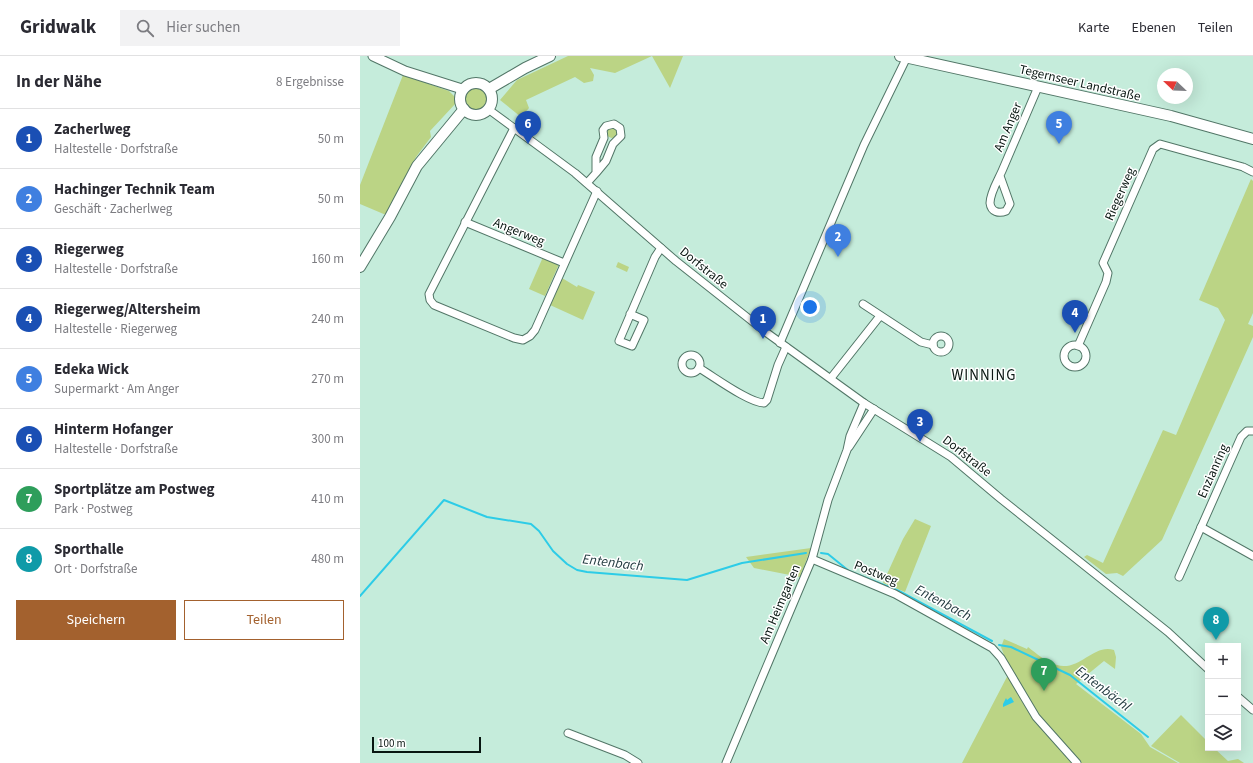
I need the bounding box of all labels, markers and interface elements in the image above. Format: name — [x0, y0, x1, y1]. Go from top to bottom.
search box — [120, 10, 400, 46]
text: Gridwalk — [20, 14, 96, 41]
icon: search — [134, 17, 156, 39]
text: Hier suchen — [166, 17, 240, 38]
text: Karte — [1078, 18, 1110, 38]
text: Ebenen — [1132, 18, 1176, 38]
text: Teilen — [1198, 18, 1233, 38]
street label: Tegernseer Landstraße — [1018, 60, 1142, 106]
north arrow — [1157, 68, 1193, 104]
text: In der Nähe — [16, 70, 102, 94]
text: 8 Ergebnisse — [276, 73, 344, 91]
street label: Am Anger — [990, 99, 1027, 154]
pin: 6 — [515, 111, 541, 144]
pin: 5 — [1046, 111, 1072, 144]
text: Zacherlweg — [54, 119, 131, 140]
text: 1 — [26, 130, 32, 148]
text: 50 m — [318, 130, 344, 148]
text: Haltestelle · Dorfstraße — [54, 140, 178, 158]
street label: Riegerweg — [1100, 164, 1140, 224]
text: Hachinger Technik Team — [54, 179, 215, 200]
text: 2 — [26, 190, 32, 208]
text: 50 m — [318, 190, 344, 208]
text: Geschäft · Zacherlweg — [54, 200, 172, 218]
street label: Angerweg — [491, 214, 548, 251]
pin: 2 — [825, 224, 851, 257]
text: Riegerweg — [54, 239, 124, 260]
street label: Dorfstraße — [676, 243, 732, 293]
text: 3 — [26, 250, 32, 268]
text: 160 m — [311, 250, 344, 268]
text: Haltestelle · Dorfstraße — [54, 260, 178, 278]
your location — [800, 297, 820, 317]
text: Riegerweg/Altersheim — [54, 299, 201, 320]
pin: 4 — [1062, 300, 1088, 333]
pin: 1 — [750, 306, 776, 339]
text: 4 — [26, 310, 32, 328]
text: 240 m — [311, 310, 344, 328]
text: Haltestelle · Riegerweg — [54, 320, 177, 338]
text: Edeka Wick — [54, 359, 129, 380]
district label: WINNING — [951, 365, 1017, 386]
text: 5 — [26, 370, 32, 388]
text: 270 m — [311, 370, 344, 388]
text: Supermarkt · Am Anger — [54, 380, 179, 398]
pin: 3 — [907, 409, 933, 442]
text: Hinterm Hofanger — [54, 419, 173, 440]
text: 6 — [26, 430, 32, 448]
text: 300 m — [311, 430, 344, 448]
street label: Dorfstraße — [939, 431, 995, 481]
text: Haltestelle · Dorfstraße — [54, 440, 178, 458]
street label: Enzianring — [1193, 441, 1233, 501]
text: Sportplätze am Postweg — [54, 479, 215, 500]
text: 7 — [26, 490, 32, 508]
text: 410 m — [311, 490, 344, 508]
text: Park · Postweg — [54, 500, 133, 518]
text: Sporthalle — [54, 539, 124, 560]
water label: Entenbach — [581, 549, 645, 577]
text: 8 — [26, 550, 32, 568]
text: 480 m — [311, 550, 344, 568]
street label: Postweg — [851, 556, 901, 590]
text: Ort · Dorfstraße — [54, 560, 138, 578]
street label: Am Heimgarten — [755, 562, 805, 646]
water label: Entenbach — [911, 580, 975, 626]
button: Speichern — [16, 600, 176, 640]
button: Teilen — [184, 600, 344, 640]
pin: 8 — [1203, 607, 1229, 640]
map controls — [1205, 643, 1241, 751]
button: + — [1205, 643, 1241, 679]
pin: 7 — [1031, 658, 1057, 691]
water label: Entenbächl — [1071, 662, 1135, 717]
button: − — [1205, 679, 1241, 715]
button: layers — [1205, 715, 1241, 751]
scale bar — [372, 735, 481, 754]
text: 100 m — [378, 736, 406, 751]

